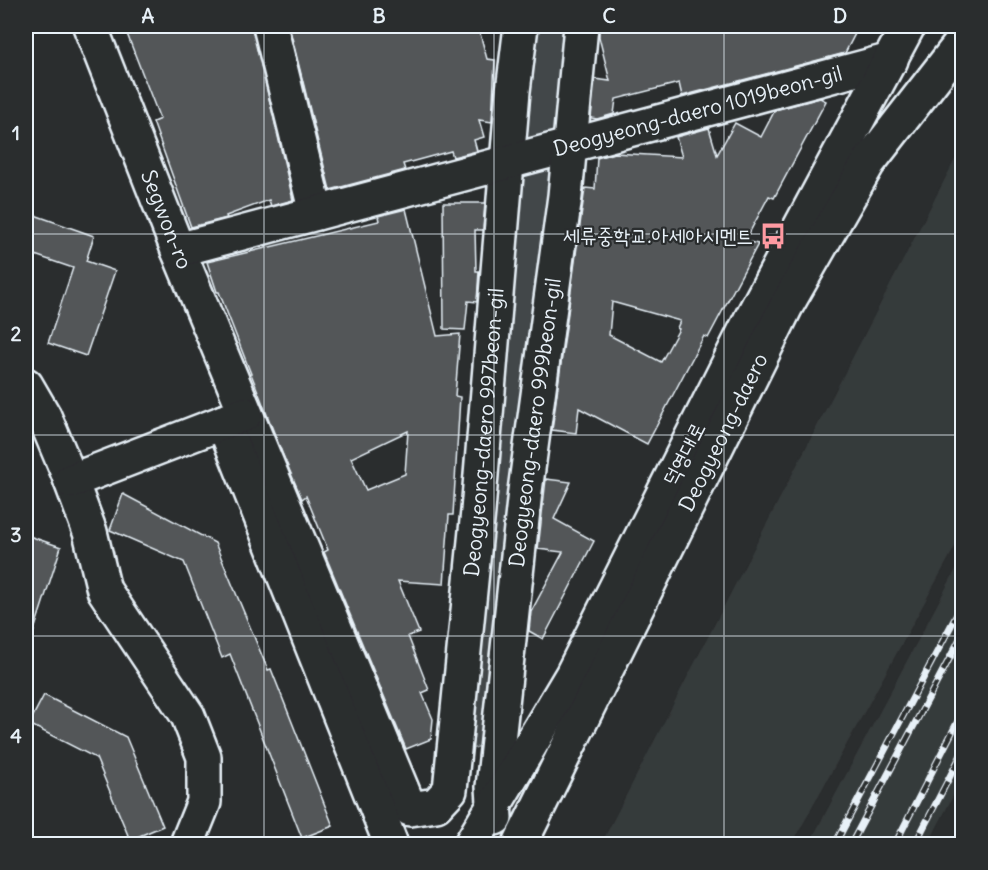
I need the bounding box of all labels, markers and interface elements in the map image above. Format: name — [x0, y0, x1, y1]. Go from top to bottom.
text: A — [142, 3, 155, 28]
text: B — [372, 3, 386, 28]
text: C — [602, 3, 616, 28]
text: D — [833, 3, 847, 28]
street label: Deogyeong-daero 1019beon-gil — [550, 60, 845, 162]
text: 1 — [12, 120, 20, 145]
street label: Segwon-ro — [135, 166, 198, 273]
bus stop icon: 세류중학교.아세아시멘트 — [758, 221, 788, 251]
place label: 세류중학교.아세아시멘트 — [563, 222, 753, 249]
street label: Deogyeong-daero 999beon-gil — [503, 276, 567, 568]
street label: Deogyeong-daero 997beon-gil — [457, 287, 510, 578]
text: 2 — [11, 321, 22, 346]
street label: Deogyeong-daero — [672, 349, 774, 516]
street label: 덕영대로 — [656, 418, 711, 490]
text: 3 — [10, 522, 22, 547]
text: 4 — [10, 723, 22, 748]

